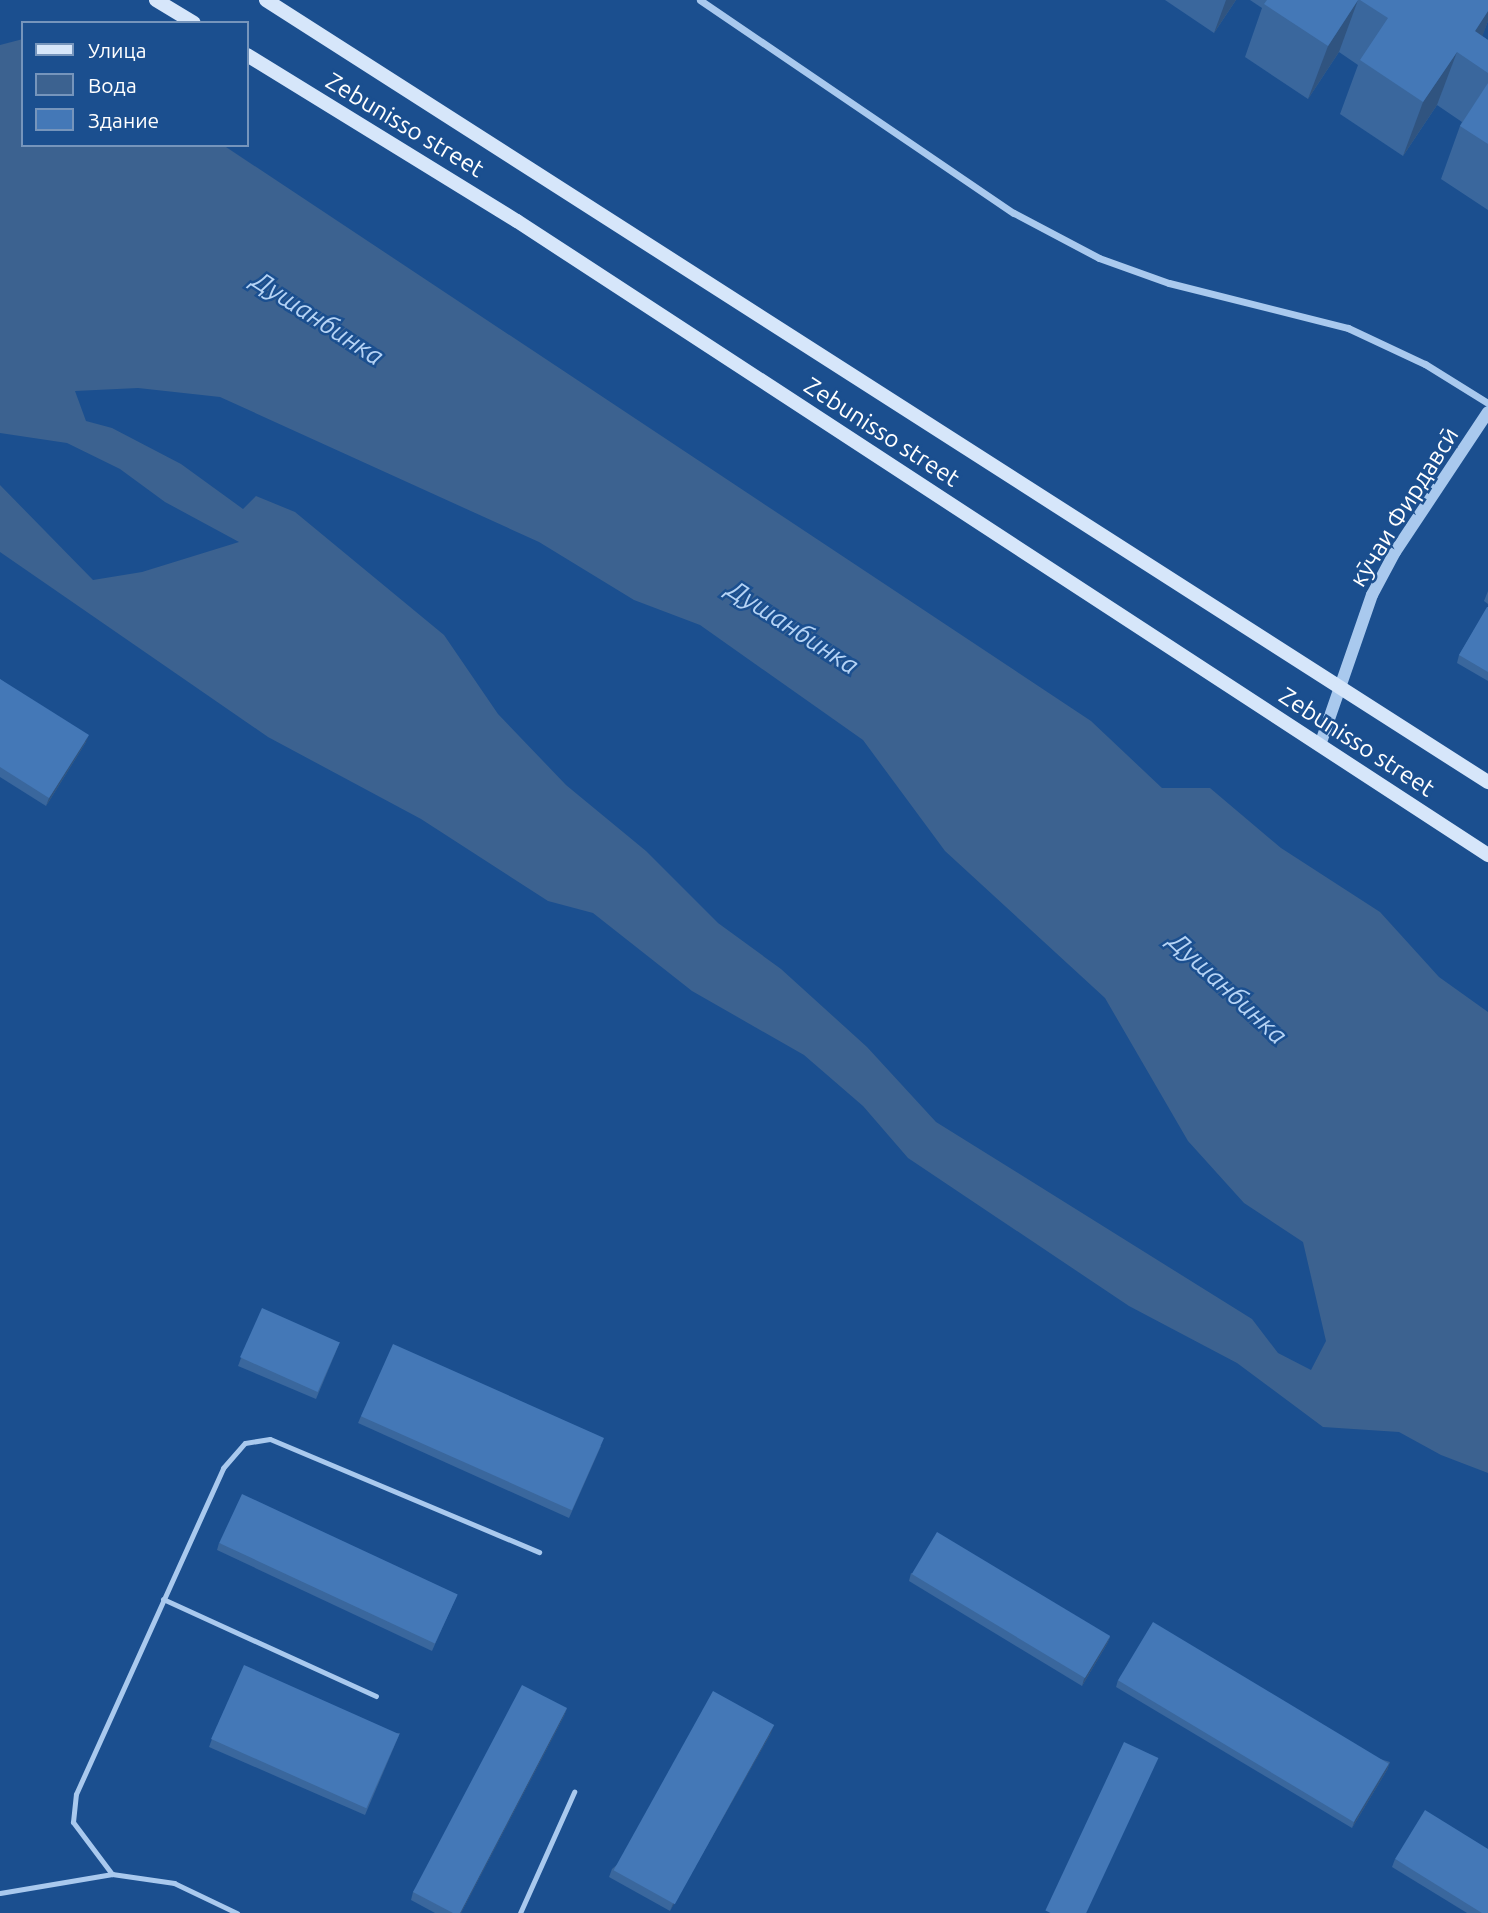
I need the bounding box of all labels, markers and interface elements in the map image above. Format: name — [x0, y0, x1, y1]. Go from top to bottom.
legend — [21, 21, 248, 147]
text: Улица — [88, 38, 146, 62]
street label: Zebunisso street — [321, 66, 489, 184]
text: Вода — [88, 73, 137, 97]
text: Здание — [88, 108, 159, 132]
water label: Душанбинка — [247, 264, 389, 372]
street label: Zebunisso street — [799, 371, 965, 493]
street label: кӯчаи Фирдавсӣ — [1343, 422, 1465, 592]
water label: Душанбинка — [722, 573, 864, 681]
street label: Zebunisso street — [1274, 681, 1440, 803]
water label: Душанбинка — [1163, 925, 1293, 1051]

